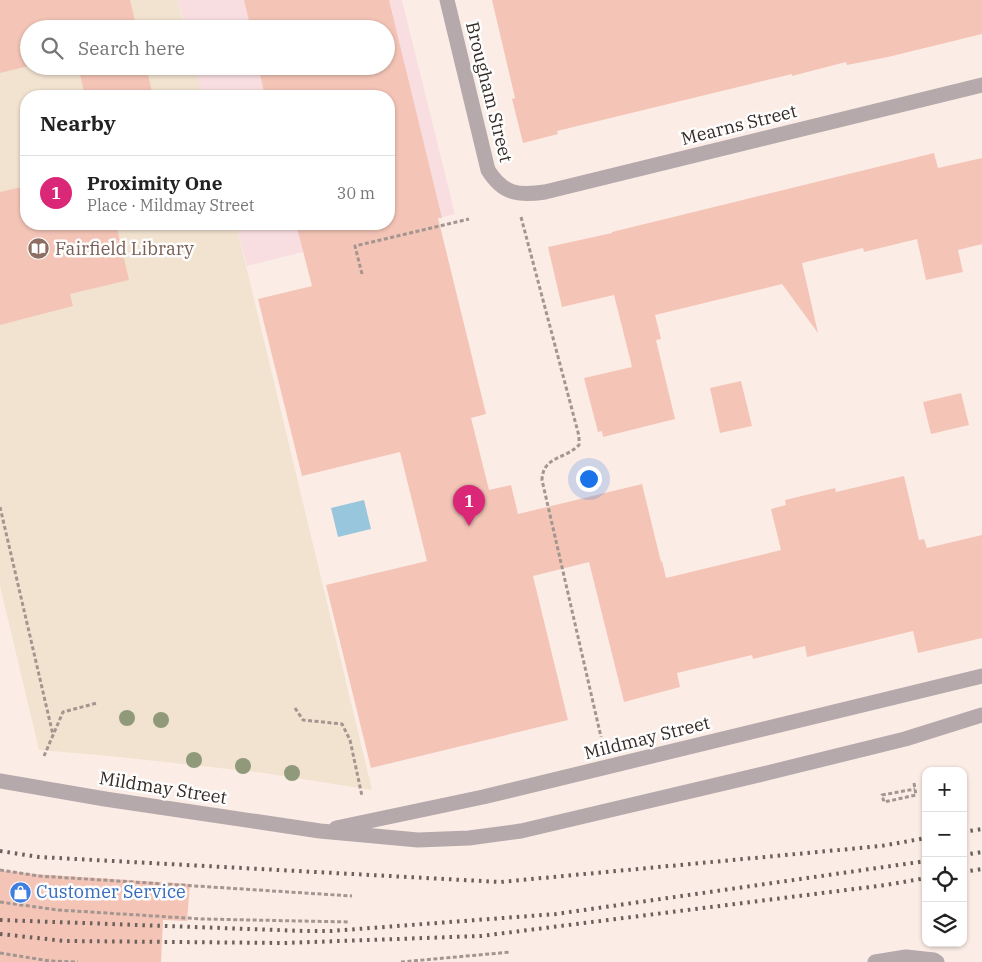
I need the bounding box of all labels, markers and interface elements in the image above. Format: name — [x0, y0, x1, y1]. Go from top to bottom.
street label: Brougham Street — [461, 19, 518, 165]
search box — [20, 20, 395, 75]
icon: search — [38, 34, 66, 62]
text: Search here — [78, 36, 185, 60]
street label: Mearns Street — [679, 99, 799, 150]
text: Nearby — [40, 109, 116, 137]
text: Proximity One — [87, 171, 222, 195]
text: 1 — [51, 183, 61, 203]
text: 30 m — [337, 183, 375, 203]
text: Place · Mildmay Street — [87, 195, 254, 215]
library icon: Fairfield Library — [27, 237, 51, 261]
place label: Fairfield Library — [55, 237, 194, 260]
your location — [576, 466, 602, 492]
pin: 1 — [453, 485, 485, 526]
street label: Mildmay Street — [582, 711, 712, 764]
street label: Mildmay Street — [98, 766, 229, 809]
map controls — [922, 767, 967, 947]
button: + — [922, 767, 967, 812]
button: − — [922, 812, 967, 857]
button: locate — [922, 857, 967, 902]
shop icon: Customer Service — [8, 880, 32, 904]
place label: Customer Service — [36, 880, 186, 903]
button: layers — [922, 902, 967, 947]

